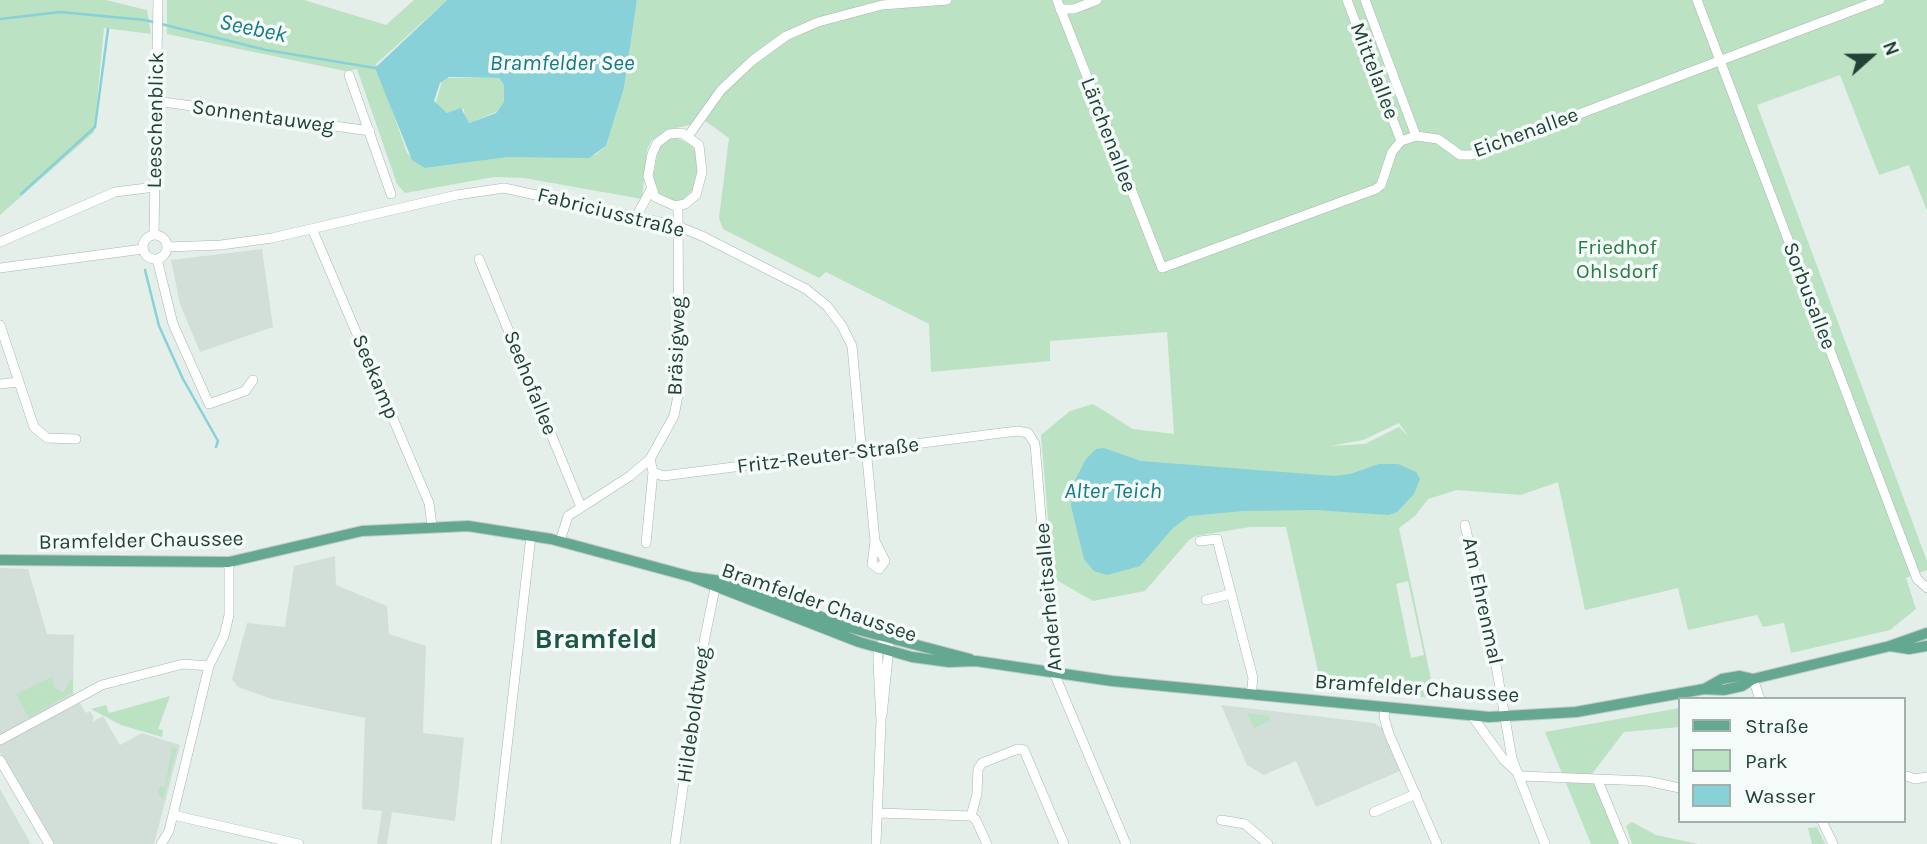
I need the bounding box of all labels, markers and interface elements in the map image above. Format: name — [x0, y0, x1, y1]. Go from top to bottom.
water label: Seebek — [217, 8, 289, 50]
street label: Mittelallee — [1344, 19, 1404, 123]
north arrow — [1836, 21, 1906, 91]
text: N — [1878, 38, 1903, 59]
water label: Bramfelder See — [490, 49, 634, 77]
street label: Leeschenblick — [142, 51, 170, 189]
street label: Lärchenallee — [1075, 74, 1141, 196]
street label: Sonnentauweg — [190, 95, 336, 139]
street label: Eichenallee — [1470, 102, 1582, 164]
street label: Fabriciusstraße — [535, 183, 687, 243]
park label: Friedhof Ohlsdorf — [1576, 235, 1658, 285]
street label: Sorbusallee — [1777, 239, 1841, 353]
street label: Bräsigweg — [663, 296, 691, 396]
street label: Seehofallee — [498, 327, 562, 439]
street label: Seekamp — [346, 331, 404, 423]
street label: Fritz-Reuter-Straße — [735, 432, 921, 480]
water label: Alter Teich — [1064, 477, 1162, 505]
street label: Anderheitsallee — [1030, 522, 1068, 672]
street label: Bramfelder Chaussee — [38, 527, 244, 555]
street label: Am Ehrenmal — [1456, 535, 1508, 667]
street label: Bramfelder Chaussee — [718, 558, 920, 648]
district label: Bramfeld — [535, 623, 657, 657]
street label: Hildeboldtweg — [672, 645, 716, 785]
street label: Bramfelder Chaussee — [1314, 669, 1520, 709]
legend — [1678, 697, 1906, 823]
text: Straße — [1745, 714, 1808, 738]
text: Park — [1745, 749, 1788, 773]
text: Wasser — [1745, 784, 1815, 808]

